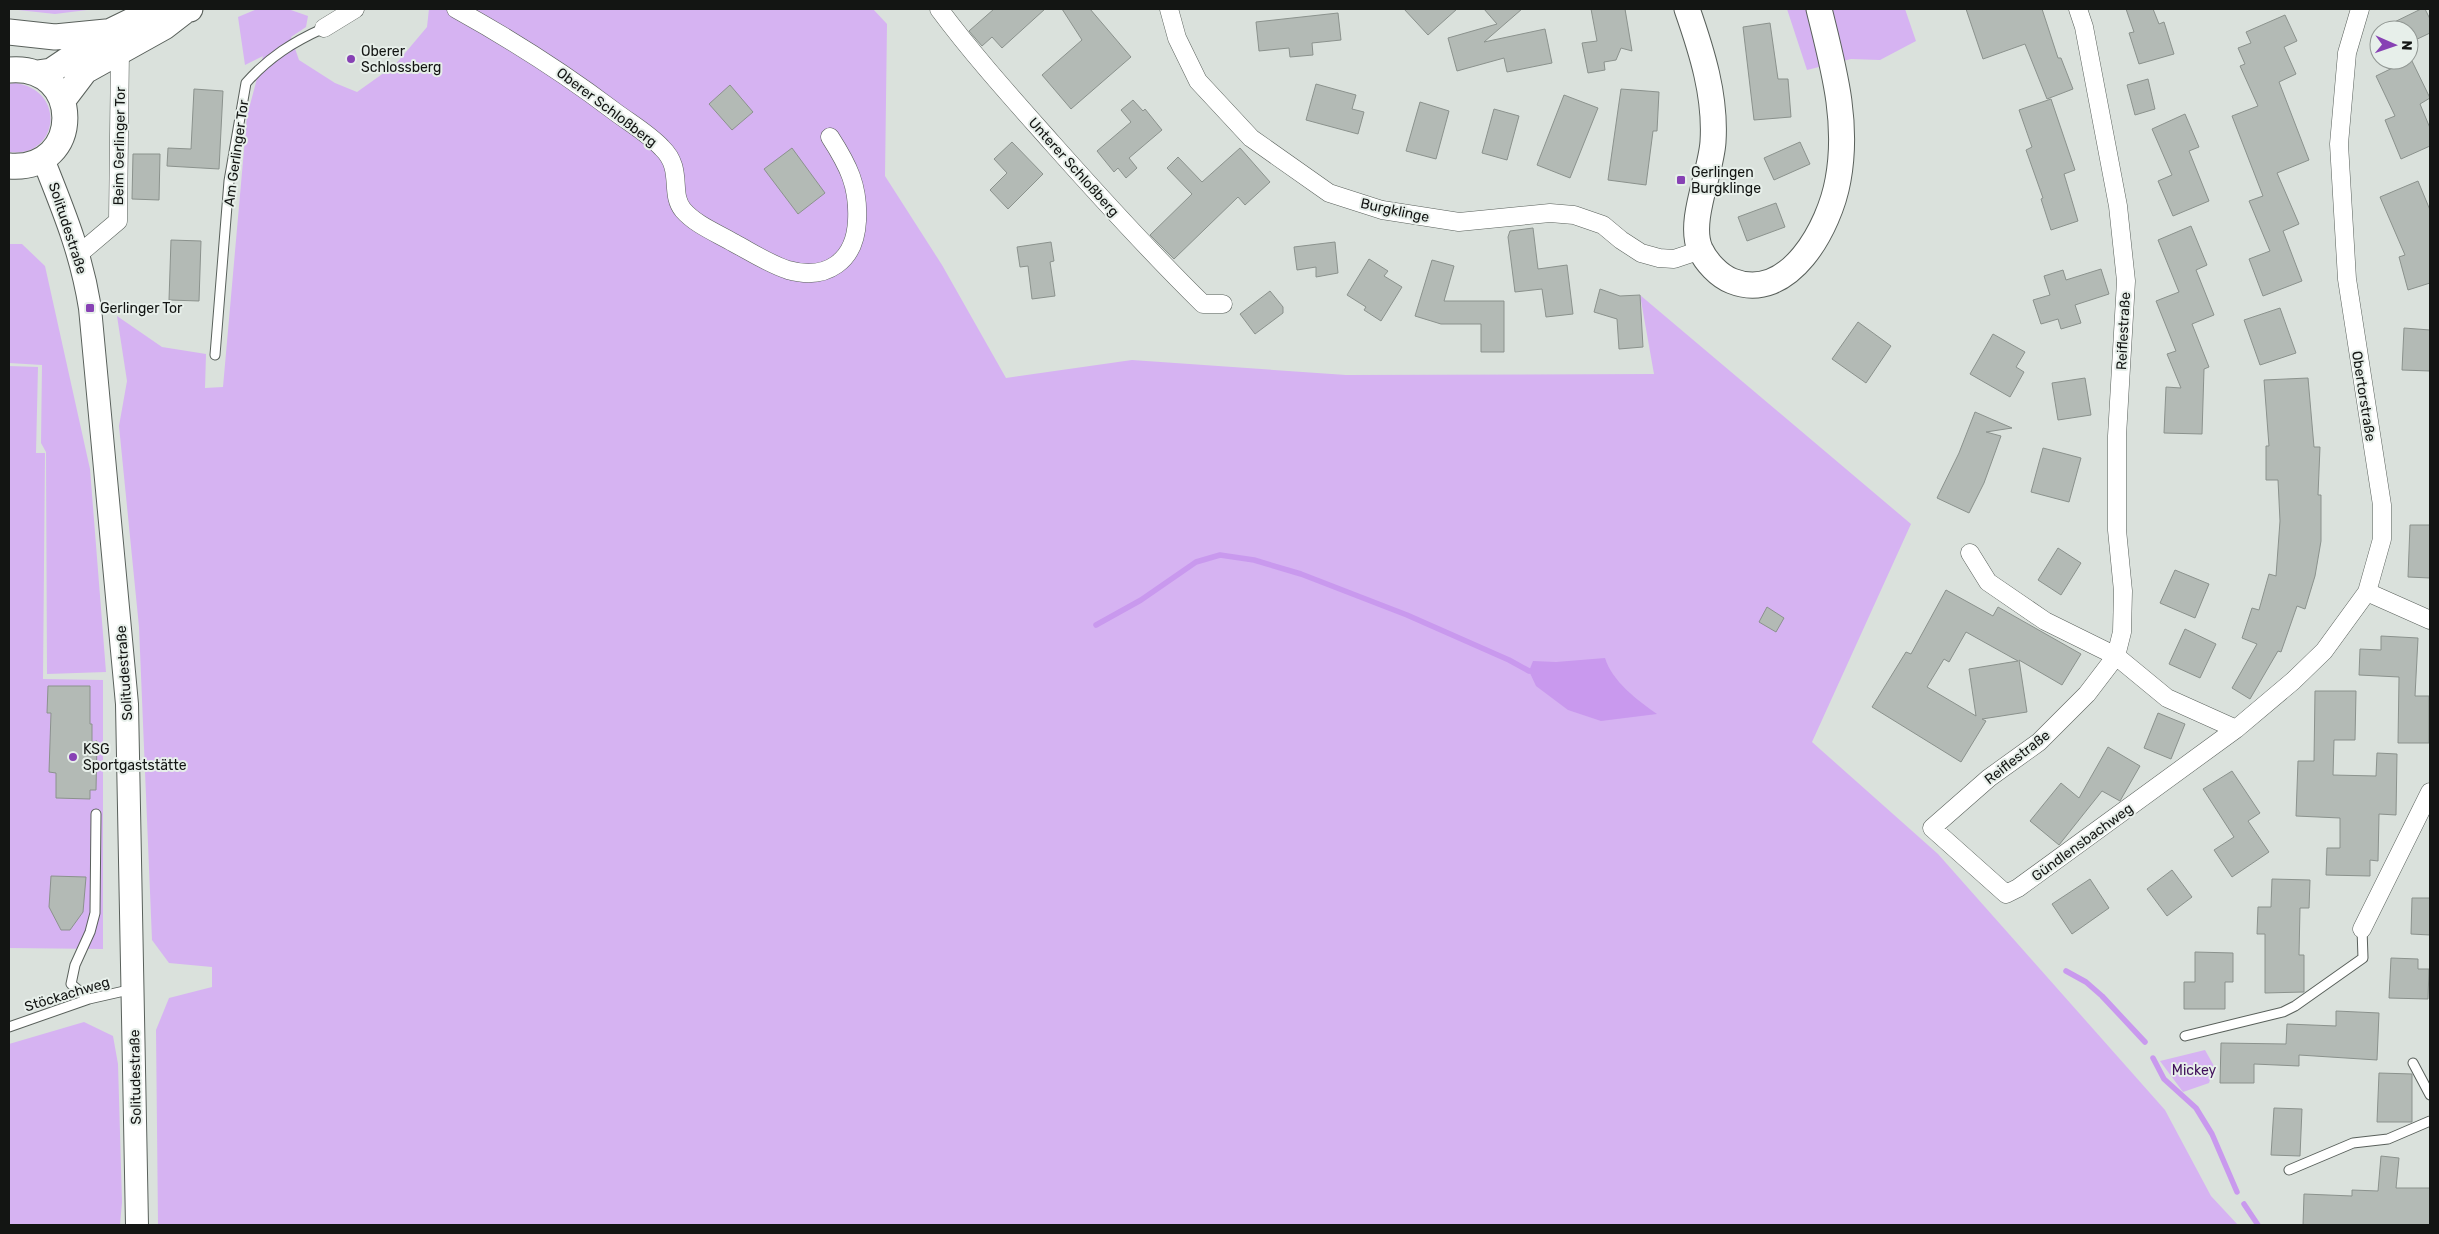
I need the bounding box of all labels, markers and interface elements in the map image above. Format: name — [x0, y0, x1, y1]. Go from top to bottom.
north arrow — [2369, 20, 2419, 70]
text: N — [2398, 40, 2415, 51]
place label: Oberer Schlossberg — [361, 43, 441, 76]
marker: Oberer Schlossberg — [345, 53, 357, 65]
street label: Oberer Schloßberg — [553, 64, 660, 151]
street label: Beim Gerlinger Tor — [110, 86, 129, 206]
street label: Am Gerlinger Tor — [221, 98, 252, 208]
street label: Unterer Schloßberg — [1025, 114, 1123, 220]
place label: Gerlingen Burgklinge — [1691, 164, 1761, 197]
marker: Gerlingen Burgklinge — [1675, 174, 1687, 186]
street label: Solitudestraße — [45, 180, 90, 276]
street label: Burgklinge — [1359, 195, 1431, 226]
street label: Reiflestraße — [2113, 291, 2134, 371]
place label: Gerlinger Tor — [100, 300, 183, 317]
marker: Gerlinger Tor — [84, 302, 96, 314]
street label: Obertorstraße — [2348, 350, 2379, 443]
street label: Solitudestraße — [113, 625, 136, 721]
street label: Reiflestraße — [1981, 727, 2053, 788]
place label: KSG Sportgaststätte — [83, 741, 187, 774]
marker: KSG Sportgaststätte — [67, 751, 79, 763]
street label: Gündlensbachweg — [2028, 800, 2136, 885]
street label: Stöckachweg — [23, 973, 112, 1015]
street label: Solitudestraße — [126, 1029, 145, 1125]
park label: Mickey — [2172, 1062, 2216, 1079]

